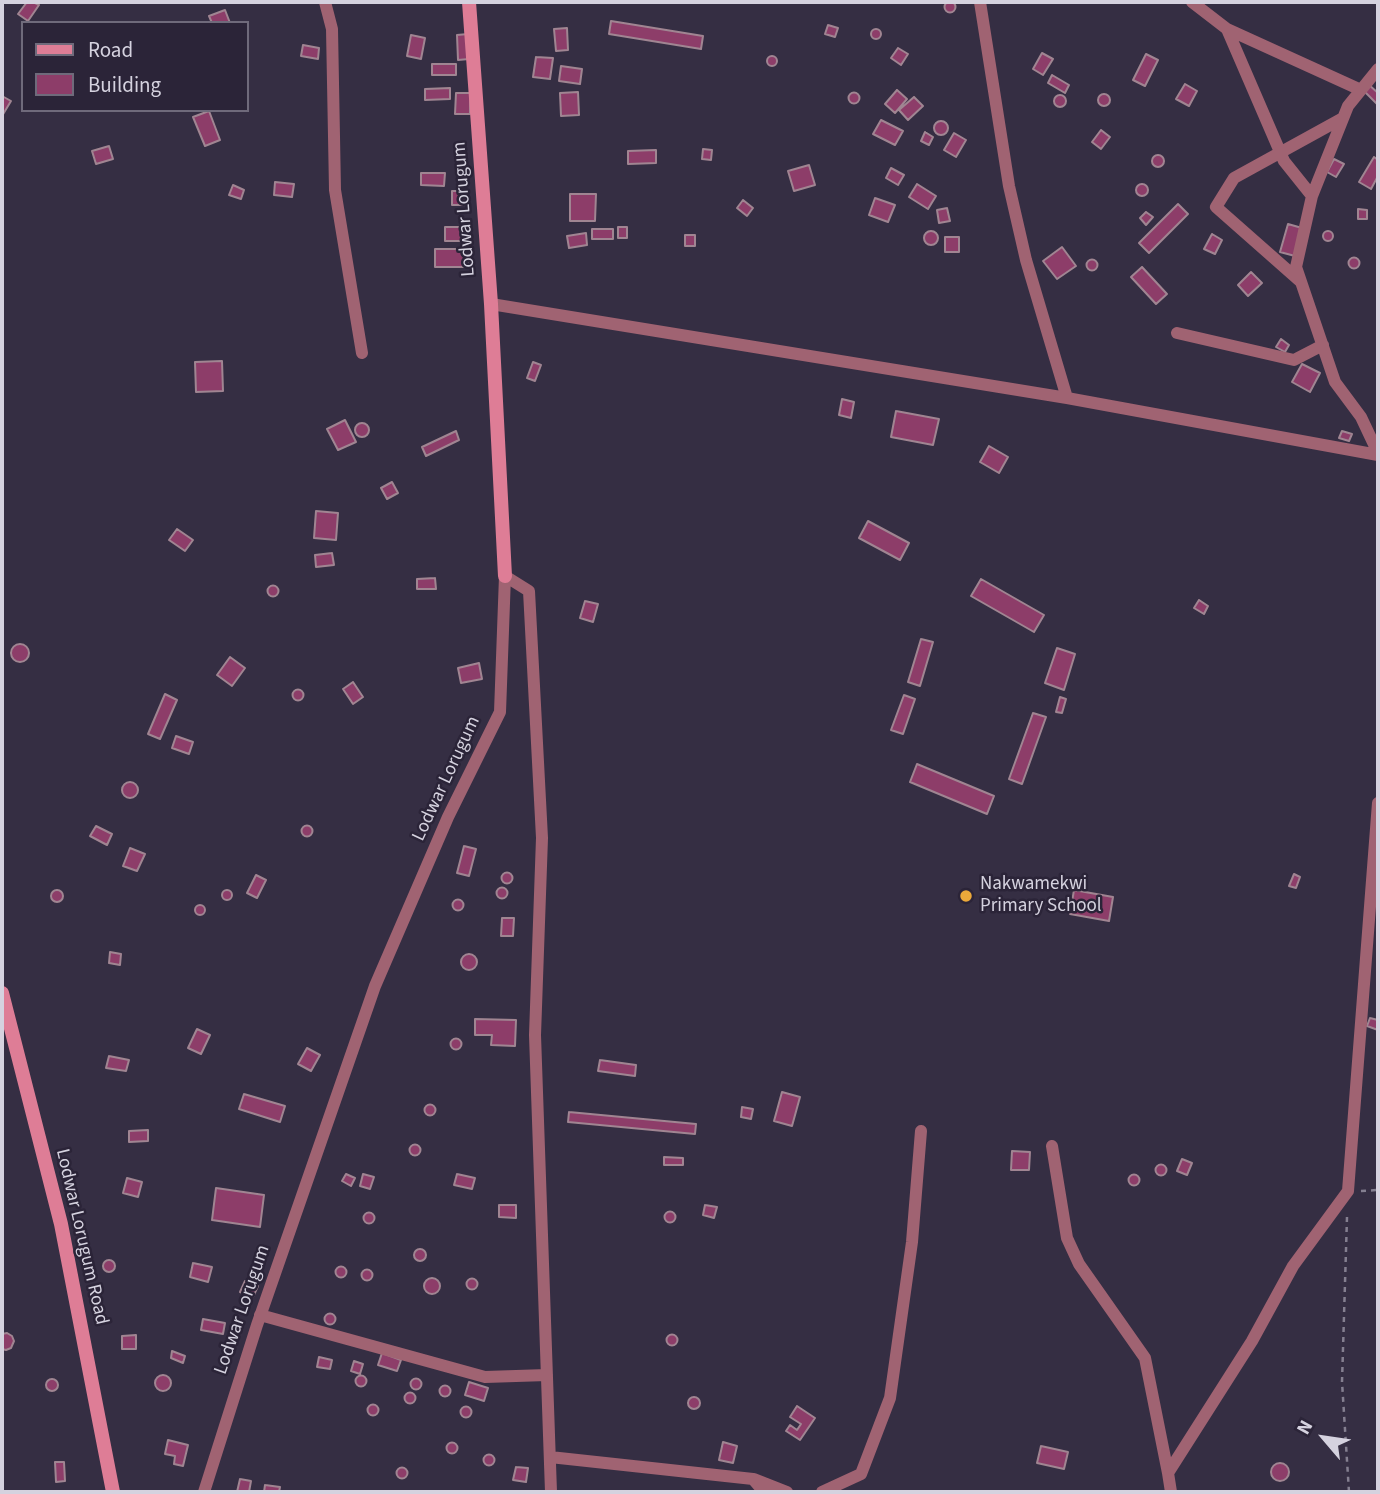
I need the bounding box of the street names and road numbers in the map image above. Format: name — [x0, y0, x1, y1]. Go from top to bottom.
street label: Lodwar Lorugum — [449, 141, 481, 277]
street label: Lodwar Lorugum — [408, 713, 486, 845]
street label: Lodwar Lorugum Road — [50, 1147, 112, 1327]
street label: Lodwar Lorugum — [210, 1242, 276, 1378]

